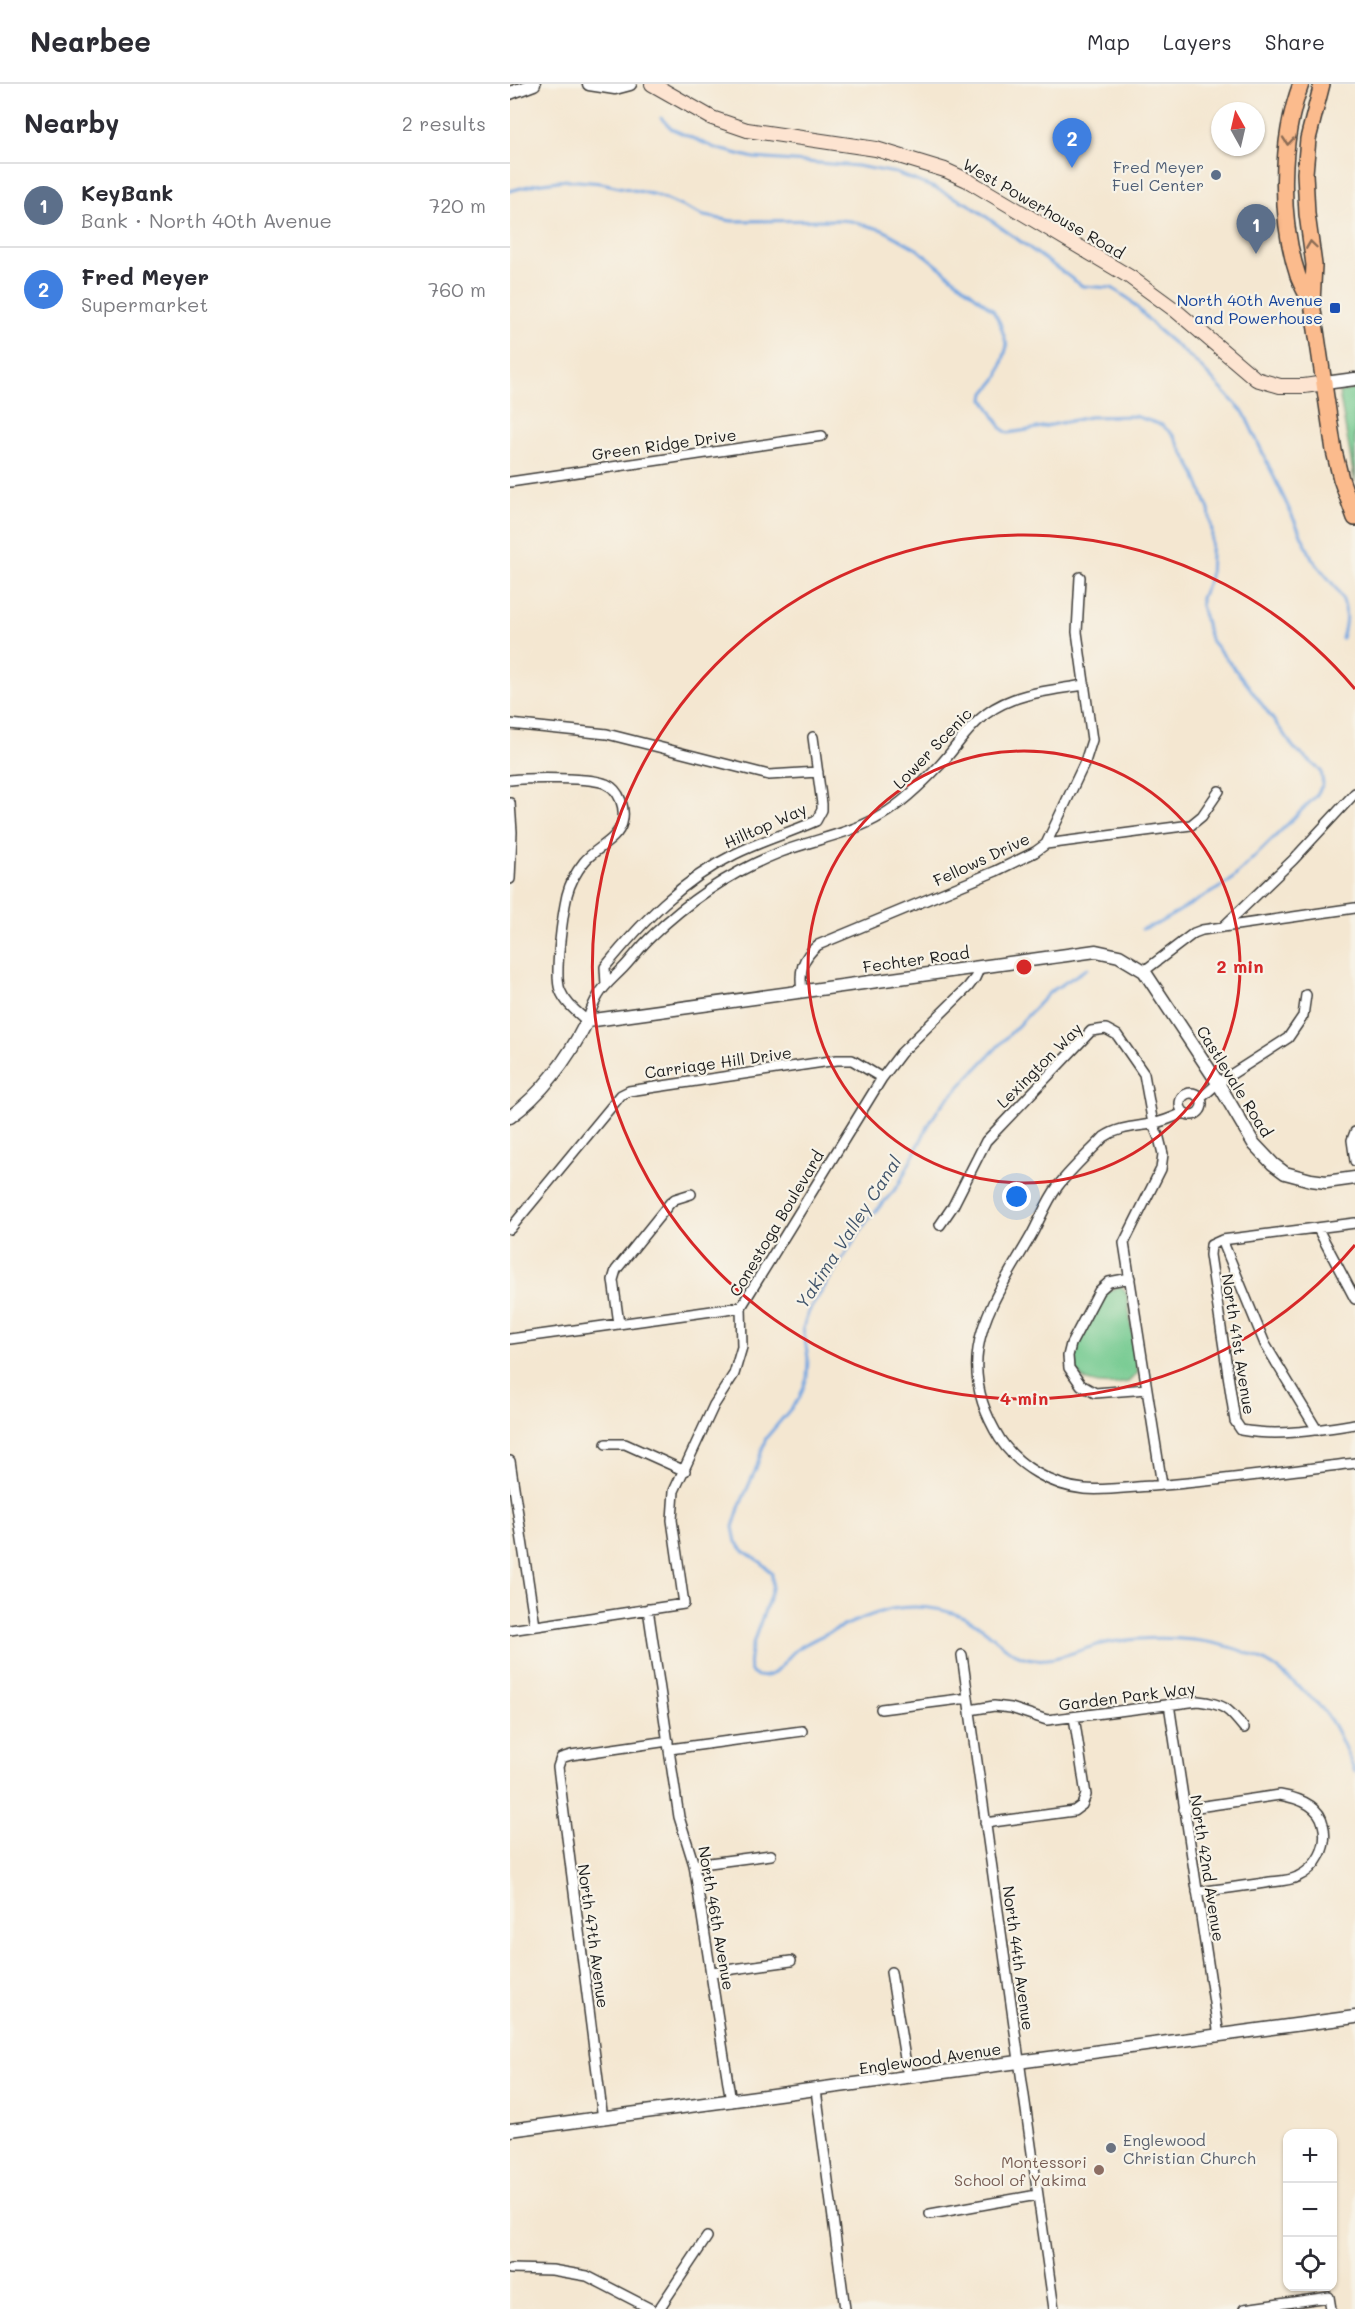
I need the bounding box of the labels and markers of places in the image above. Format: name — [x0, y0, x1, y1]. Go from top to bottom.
pin: 2 — [1052, 118, 1092, 168]
place label: Fred Meyer Fuel Center — [1112, 156, 1204, 195]
marker: Fred Meyer Fuel Center — [1209, 168, 1223, 182]
pin: 1 — [1236, 204, 1276, 254]
place label: North 40th Avenue and Powerhouse — [1177, 289, 1323, 328]
marker: North 40th Avenue and Powerhouse — [1328, 301, 1342, 315]
centre of rings — [1014, 957, 1034, 977]
place label: Englewood Christian Church — [1123, 2129, 1256, 2168]
marker: Englewood Christian Church — [1104, 2141, 1118, 2155]
place label: Montessori School of Yakima — [954, 2151, 1087, 2190]
marker: Montessori School of Yakima — [1092, 2163, 1106, 2177]

